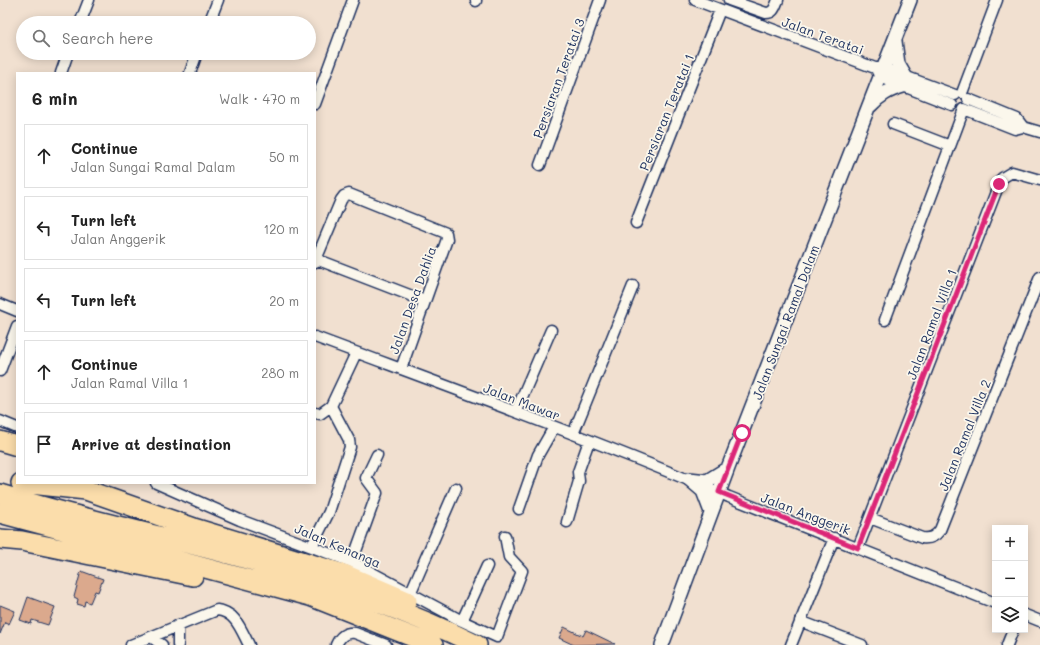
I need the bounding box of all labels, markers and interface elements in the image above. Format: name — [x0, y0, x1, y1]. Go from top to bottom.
street label: Jalan Teratai — [780, 12, 866, 58]
street label: Persiaran Teratai 3 — [528, 15, 588, 140]
search box — [16, 16, 316, 60]
icon: search — [30, 27, 52, 49]
text: Search here — [62, 28, 153, 48]
street label: Persiaran Teratai 1 — [635, 51, 697, 173]
text: 6 min — [32, 87, 77, 109]
text: Walk · 470 m — [219, 90, 300, 107]
text: Continue — [71, 138, 138, 158]
icon: ahead — [33, 145, 55, 167]
text: 50 m — [269, 148, 299, 165]
text: Jalan Sungai Ramal Dalam — [71, 158, 235, 175]
route end — [990, 175, 1008, 193]
text: Turn left — [71, 210, 136, 230]
icon: left — [33, 217, 55, 239]
text: 120 m — [263, 220, 299, 237]
text: Jalan Anggerik — [71, 230, 166, 247]
street label: Jalan Sungai Ramal Dalam — [748, 242, 822, 402]
street label: Jalan Desa Dahlia — [385, 244, 439, 356]
street label: Jalan Ramal Villa 1 — [902, 266, 960, 382]
icon: left — [33, 289, 55, 311]
text: Turn left — [71, 290, 136, 310]
text: 20 m — [269, 292, 299, 309]
text: Continue — [71, 354, 138, 374]
icon: ahead — [33, 361, 55, 383]
text: 280 m — [261, 364, 299, 381]
text: Jalan Ramal Villa 1 — [71, 374, 188, 391]
street label: Jalan Ramal Villa 2 — [934, 377, 994, 493]
street label: Jalan Mawar — [481, 379, 563, 423]
route start — [733, 424, 751, 442]
icon: arrive — [33, 433, 55, 455]
text: Arrive at destination — [71, 434, 231, 454]
street label: Jalan Anggerik — [759, 488, 853, 538]
street label: Jalan Kenanga — [292, 519, 384, 571]
map controls — [992, 525, 1028, 633]
button: + — [992, 525, 1028, 561]
button: − — [992, 561, 1028, 597]
button: layers — [992, 597, 1028, 633]

